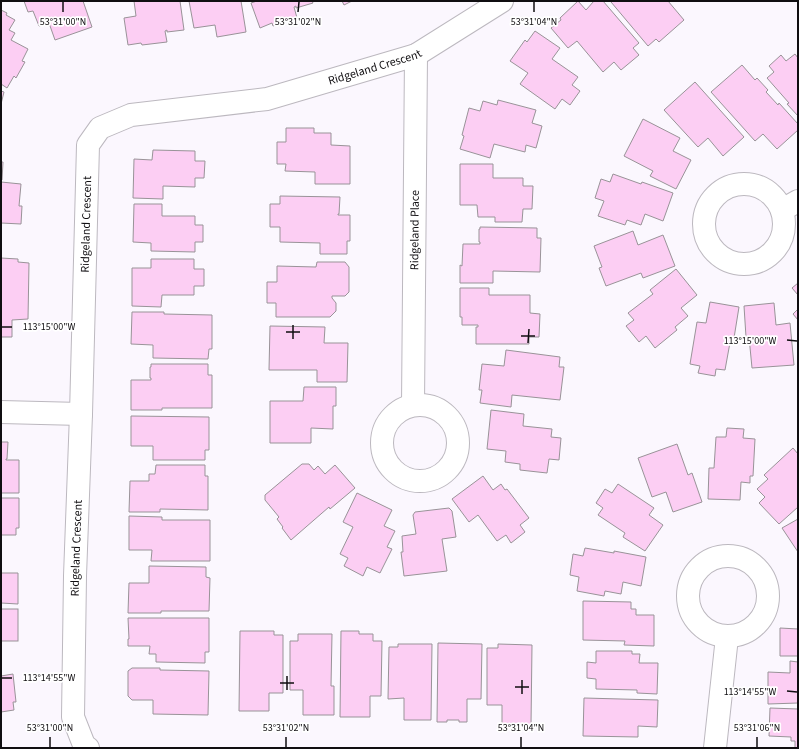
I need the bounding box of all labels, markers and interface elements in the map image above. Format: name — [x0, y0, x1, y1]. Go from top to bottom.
text: 53°31'00"N — [40, 15, 86, 29]
text: 53°31'02"N — [275, 15, 321, 29]
text: 53°31'04"N — [511, 15, 557, 29]
street label: Ridgeland Crescent — [326, 45, 425, 90]
street label: Ridgeland Crescent — [77, 176, 96, 273]
street label: Ridgeland Place — [406, 190, 424, 270]
text: 113°15'00"W — [23, 320, 75, 334]
text: 113°15'00"W — [724, 334, 776, 348]
street label: Ridgeland Crescent — [67, 499, 87, 597]
text: 113°14'55"W — [23, 671, 75, 685]
text: 113°14'55"W — [724, 685, 776, 699]
text: 53°31'00"N — [27, 721, 73, 735]
text: 53°31'02"N — [263, 721, 309, 735]
text: 53°31'04"N — [498, 721, 544, 735]
text: 53°31'06"N — [734, 721, 780, 735]

